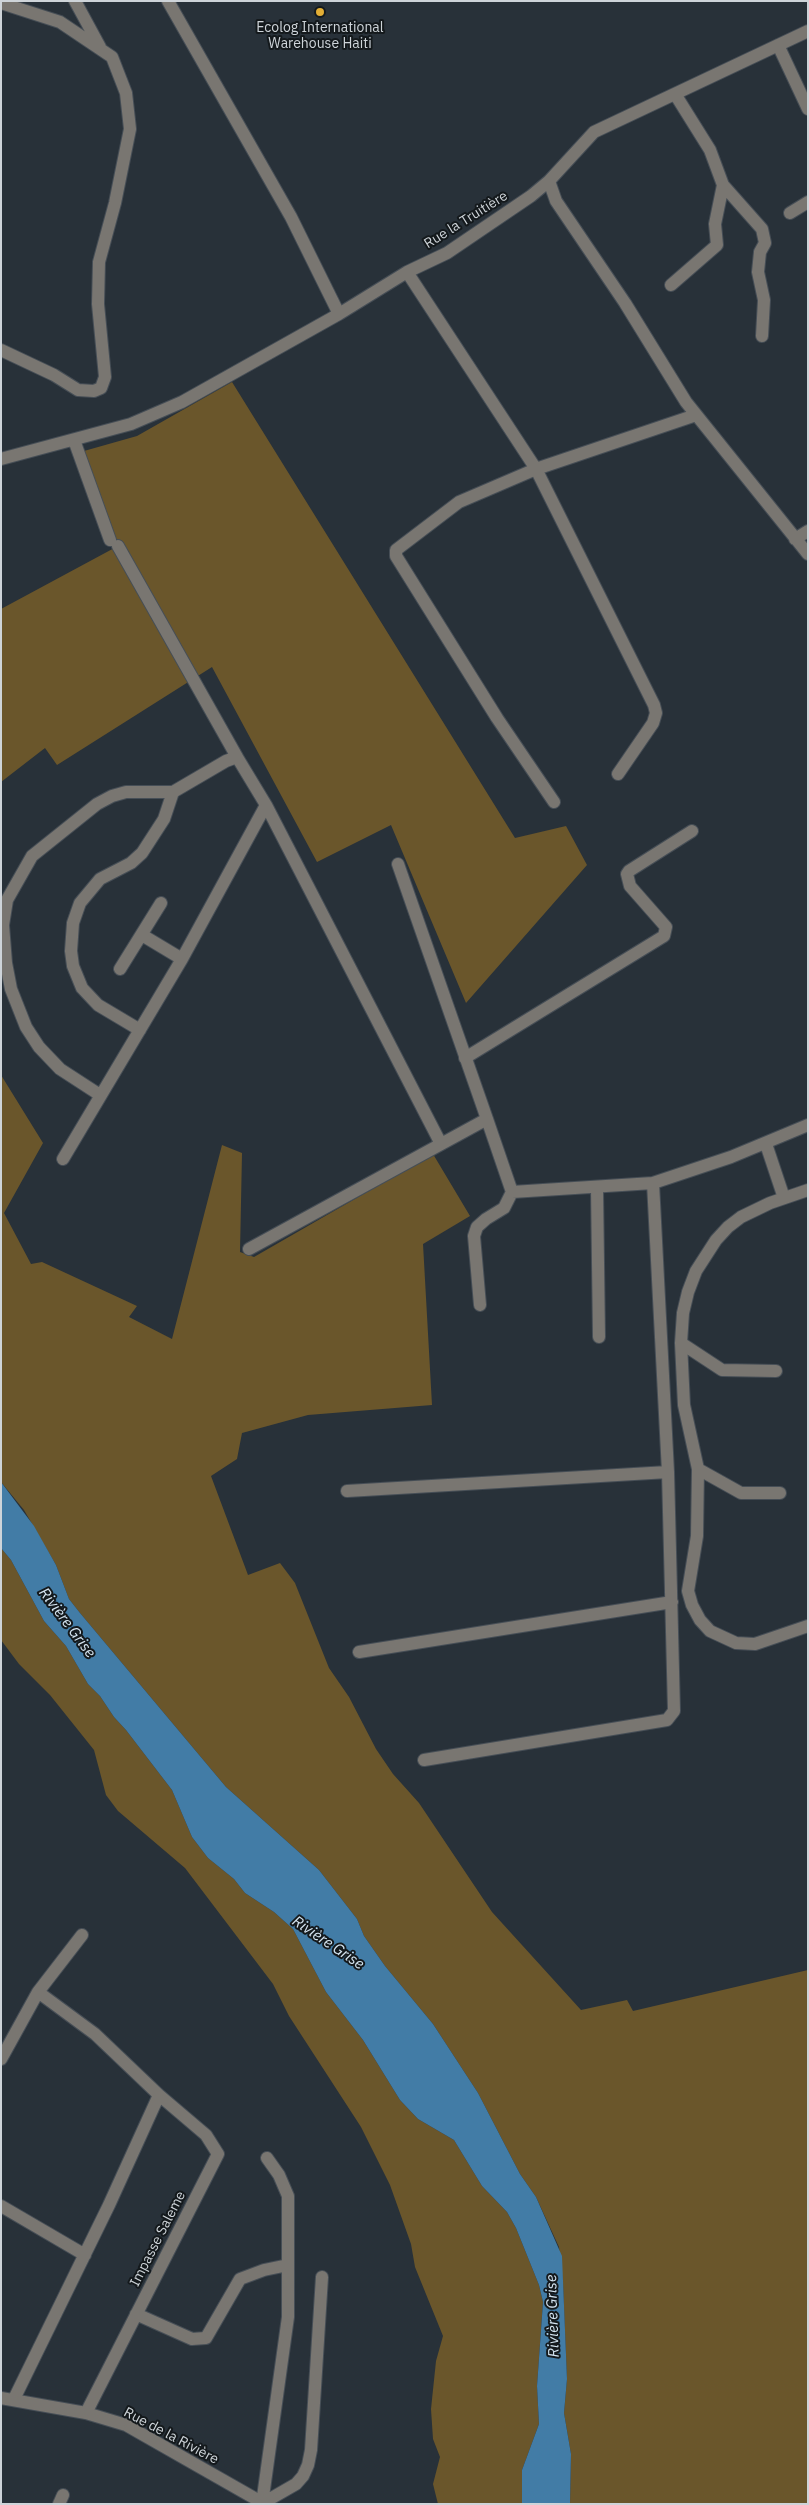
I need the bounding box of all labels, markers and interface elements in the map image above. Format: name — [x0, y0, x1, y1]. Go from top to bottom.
marker: Ecolog International Warehouse Haiti — [314, 6, 326, 18]
place label: Ecolog International Warehouse Haiti — [256, 20, 384, 52]
street label: Rue la Truitière — [421, 188, 511, 252]
water label: Rivière Grise — [35, 1584, 99, 1662]
water label: Rivière Grise — [289, 1912, 367, 1974]
street label: Impasse Saleme — [127, 2188, 189, 2290]
water label: Rivière Grise — [543, 2274, 563, 2358]
street label: Rue de la Rivière — [121, 2404, 221, 2468]

